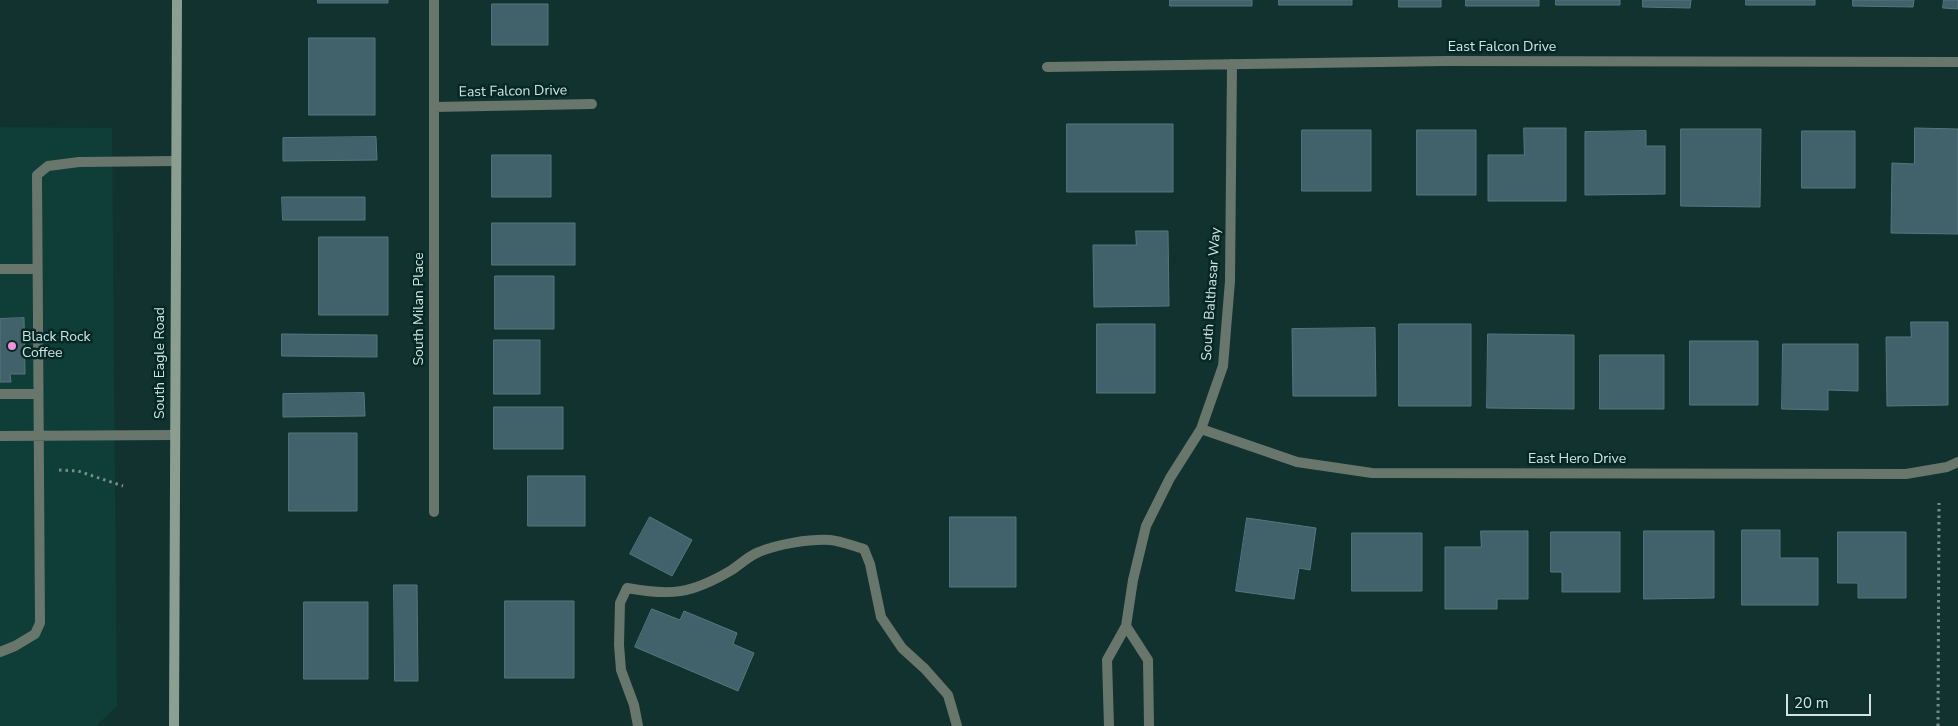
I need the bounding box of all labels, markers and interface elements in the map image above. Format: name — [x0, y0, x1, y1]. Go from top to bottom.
street label: East Falcon Drive — [1448, 40, 1556, 56]
street label: East Falcon Drive — [459, 83, 567, 101]
street label: South Balthasar Way — [1199, 227, 1225, 361]
street label: South Milan Place — [412, 252, 428, 366]
street label: South Eagle Road — [153, 307, 169, 419]
place label: Black Rock Coffee — [22, 330, 91, 362]
marker: Black Rock Coffee — [6, 340, 18, 352]
street label: East Hero Drive — [1528, 452, 1626, 468]
scale bar — [1788, 684, 1873, 716]
text: 20 m — [1794, 693, 1829, 713]

